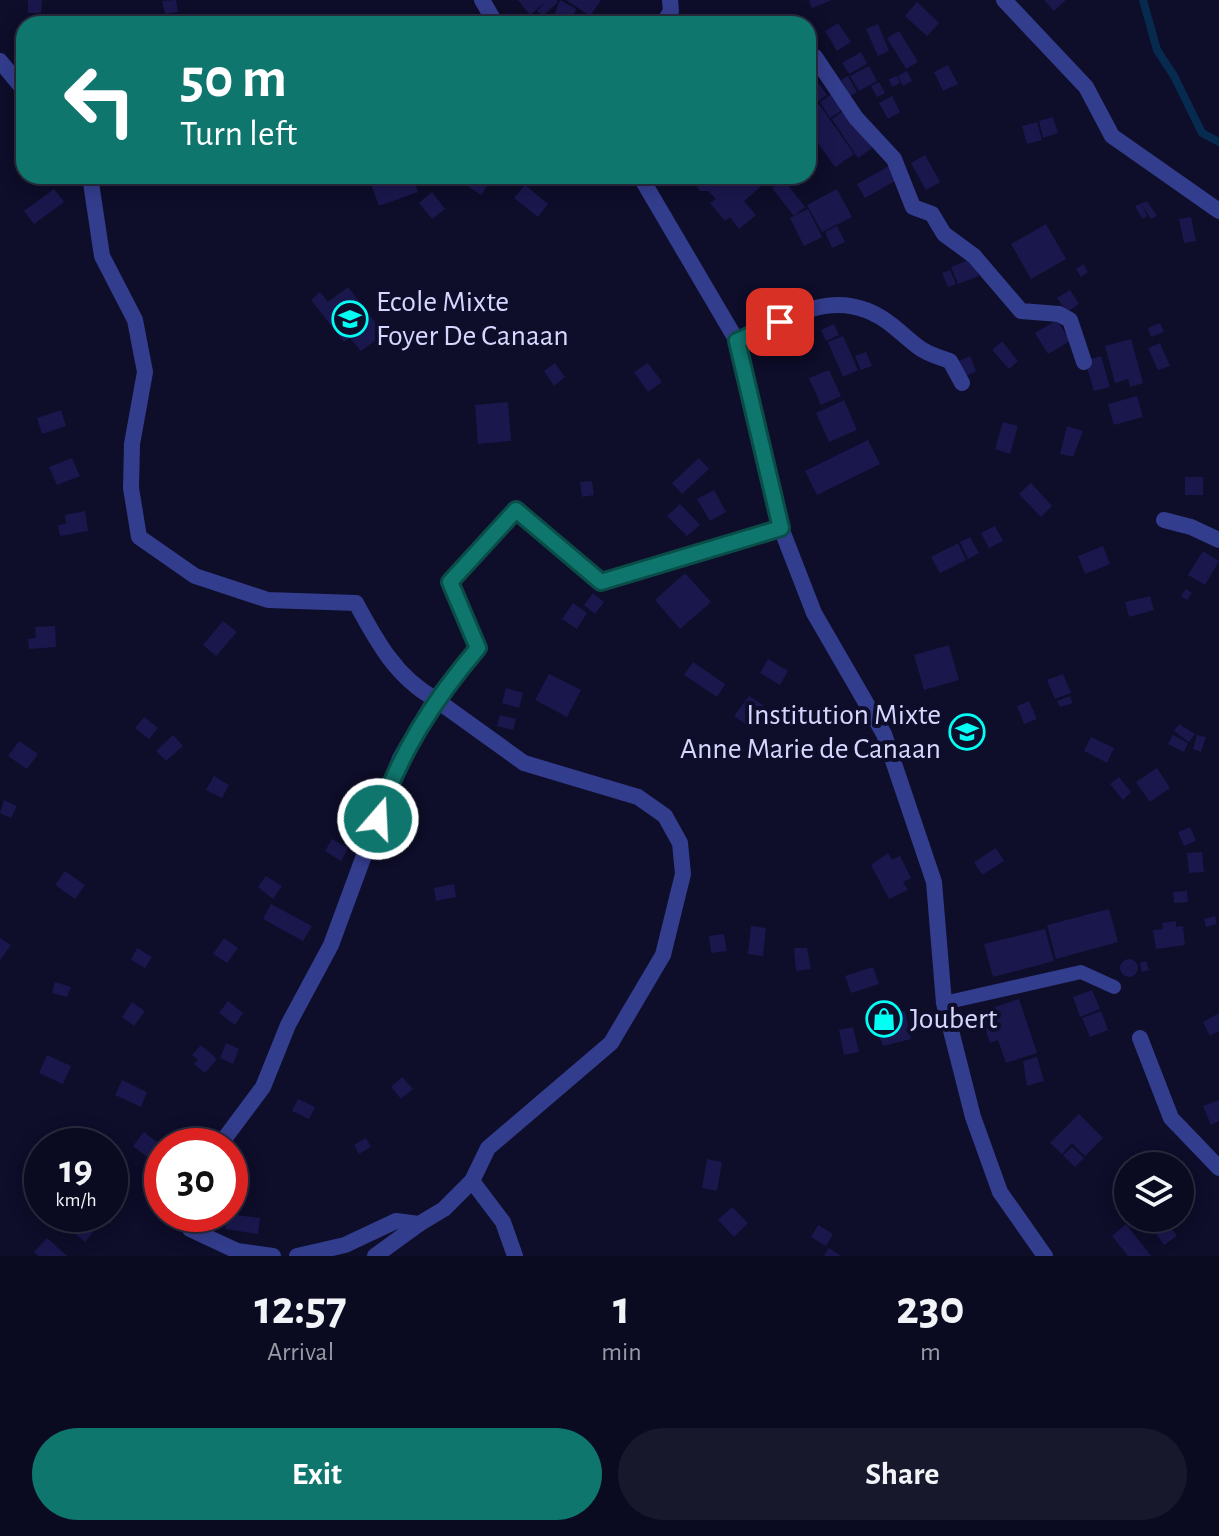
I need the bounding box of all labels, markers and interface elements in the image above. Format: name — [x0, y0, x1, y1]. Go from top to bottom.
icon: left — [48, 48, 152, 152]
text: 50 m — [180, 51, 287, 107]
text: Turn left — [180, 116, 297, 152]
place label: Ecole Mixte Foyer De Canaan — [376, 287, 569, 351]
pin — [746, 288, 814, 356]
school or university icon: Ecole Mixte Foyer De Canaan — [331, 300, 369, 338]
icon: arrive — [758, 300, 802, 344]
place label: Institution Mixte Anne Marie de Canaan — [680, 700, 941, 764]
school or university icon: Institution Mixte Anne Marie de Canaan — [948, 713, 986, 751]
position arrow — [336, 777, 420, 861]
shop icon: Joubert — [865, 1000, 903, 1038]
place label: Joubert — [910, 1004, 998, 1034]
speed limit sign: 30 — [144, 1128, 248, 1232]
text: 19 — [59, 1150, 93, 1190]
map controls — [1114, 1152, 1194, 1232]
button: layers — [1114, 1152, 1194, 1232]
text: km/h — [55, 1190, 97, 1210]
text: 12:57 — [254, 1285, 347, 1333]
text: 1 — [613, 1285, 630, 1333]
text: 230 — [896, 1285, 965, 1333]
text: Arrival — [267, 1339, 334, 1365]
text: min — [601, 1339, 642, 1365]
text: m — [920, 1339, 941, 1365]
button: Exit — [32, 1428, 602, 1520]
button: Share — [618, 1428, 1187, 1520]

